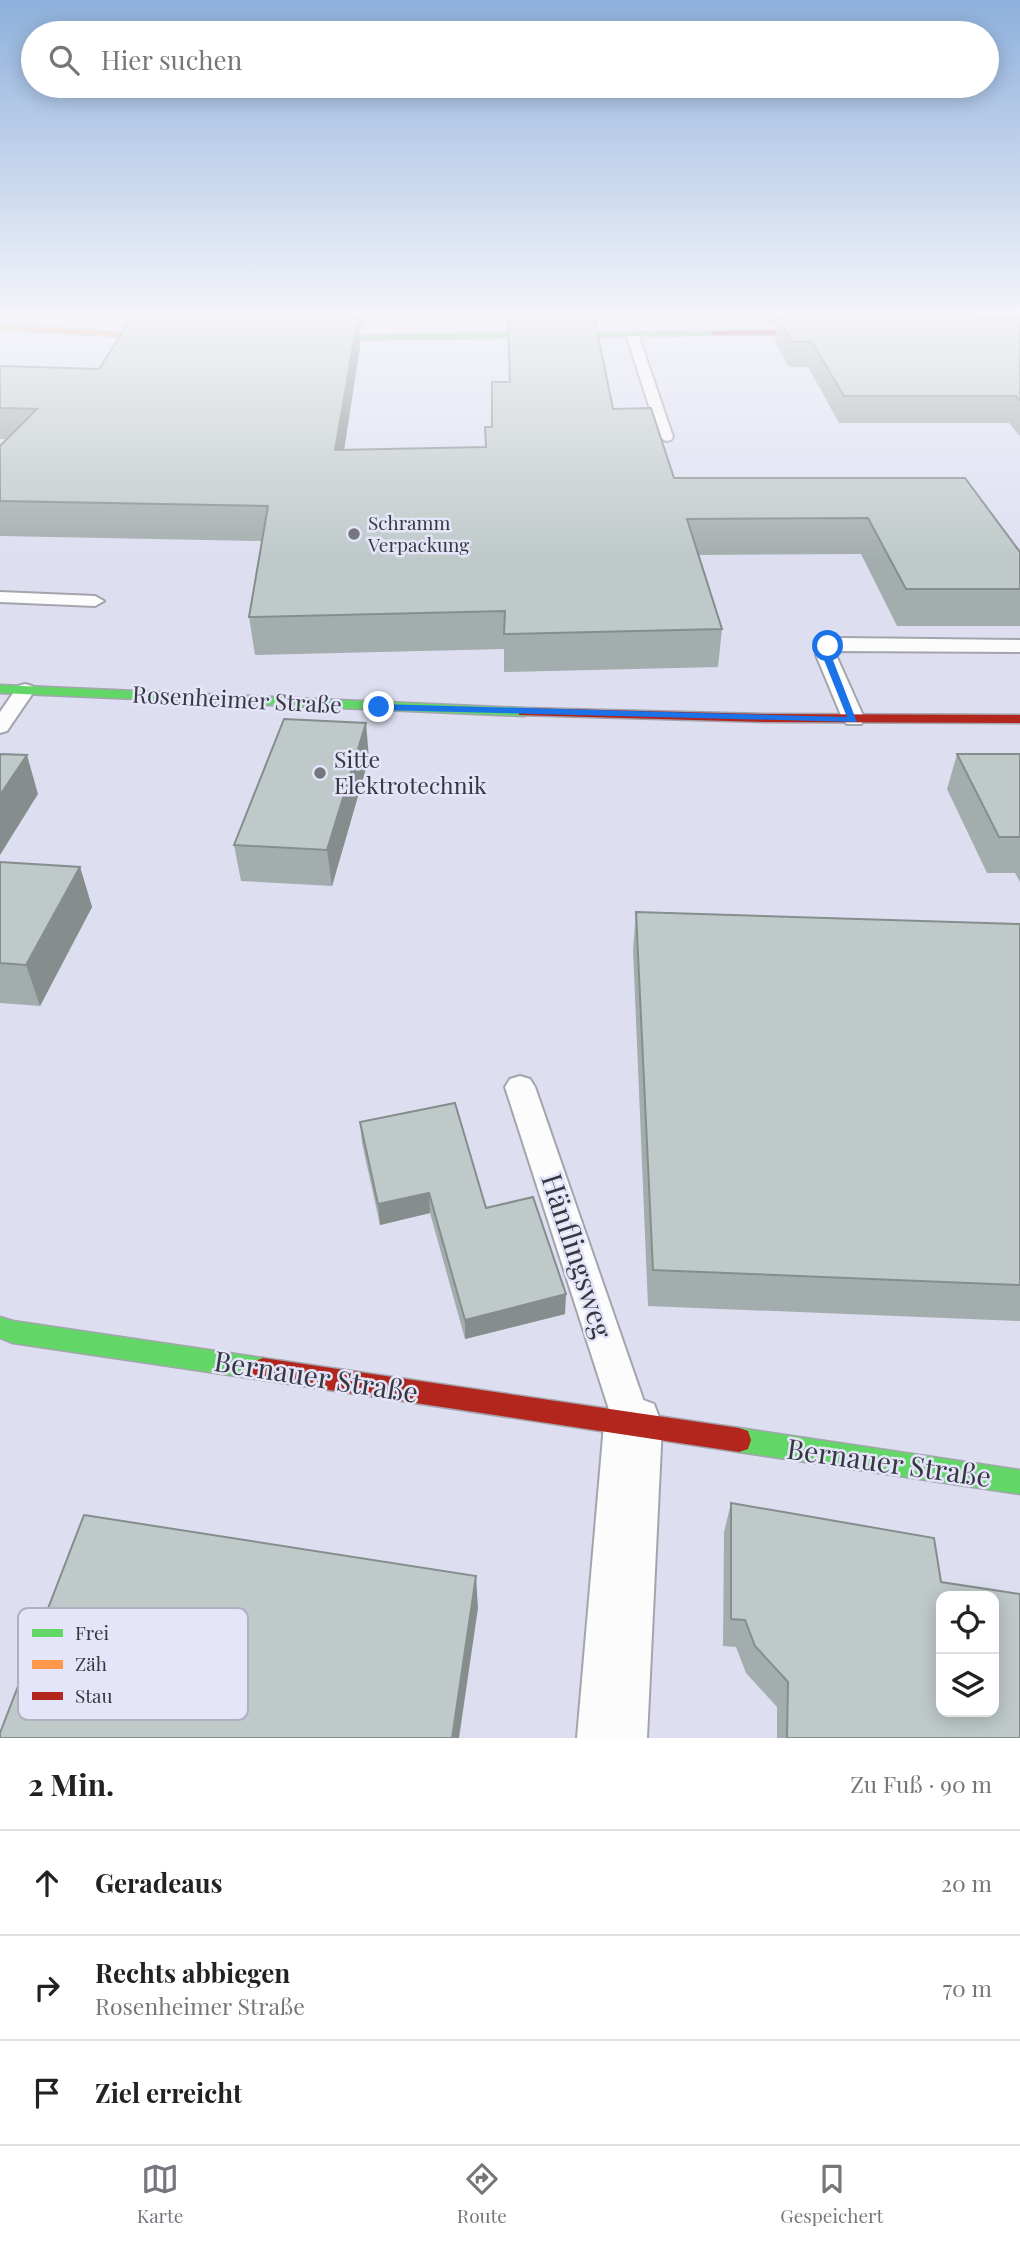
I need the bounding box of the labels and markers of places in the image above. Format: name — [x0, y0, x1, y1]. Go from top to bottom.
place label: Schramm Verpackung — [367, 509, 469, 557]
marker: Schramm Verpackung — [346, 526, 362, 542]
place label: Sitte Elektrotechnik — [334, 743, 487, 800]
marker: Sitte Elektrotechnik — [312, 765, 328, 781]

